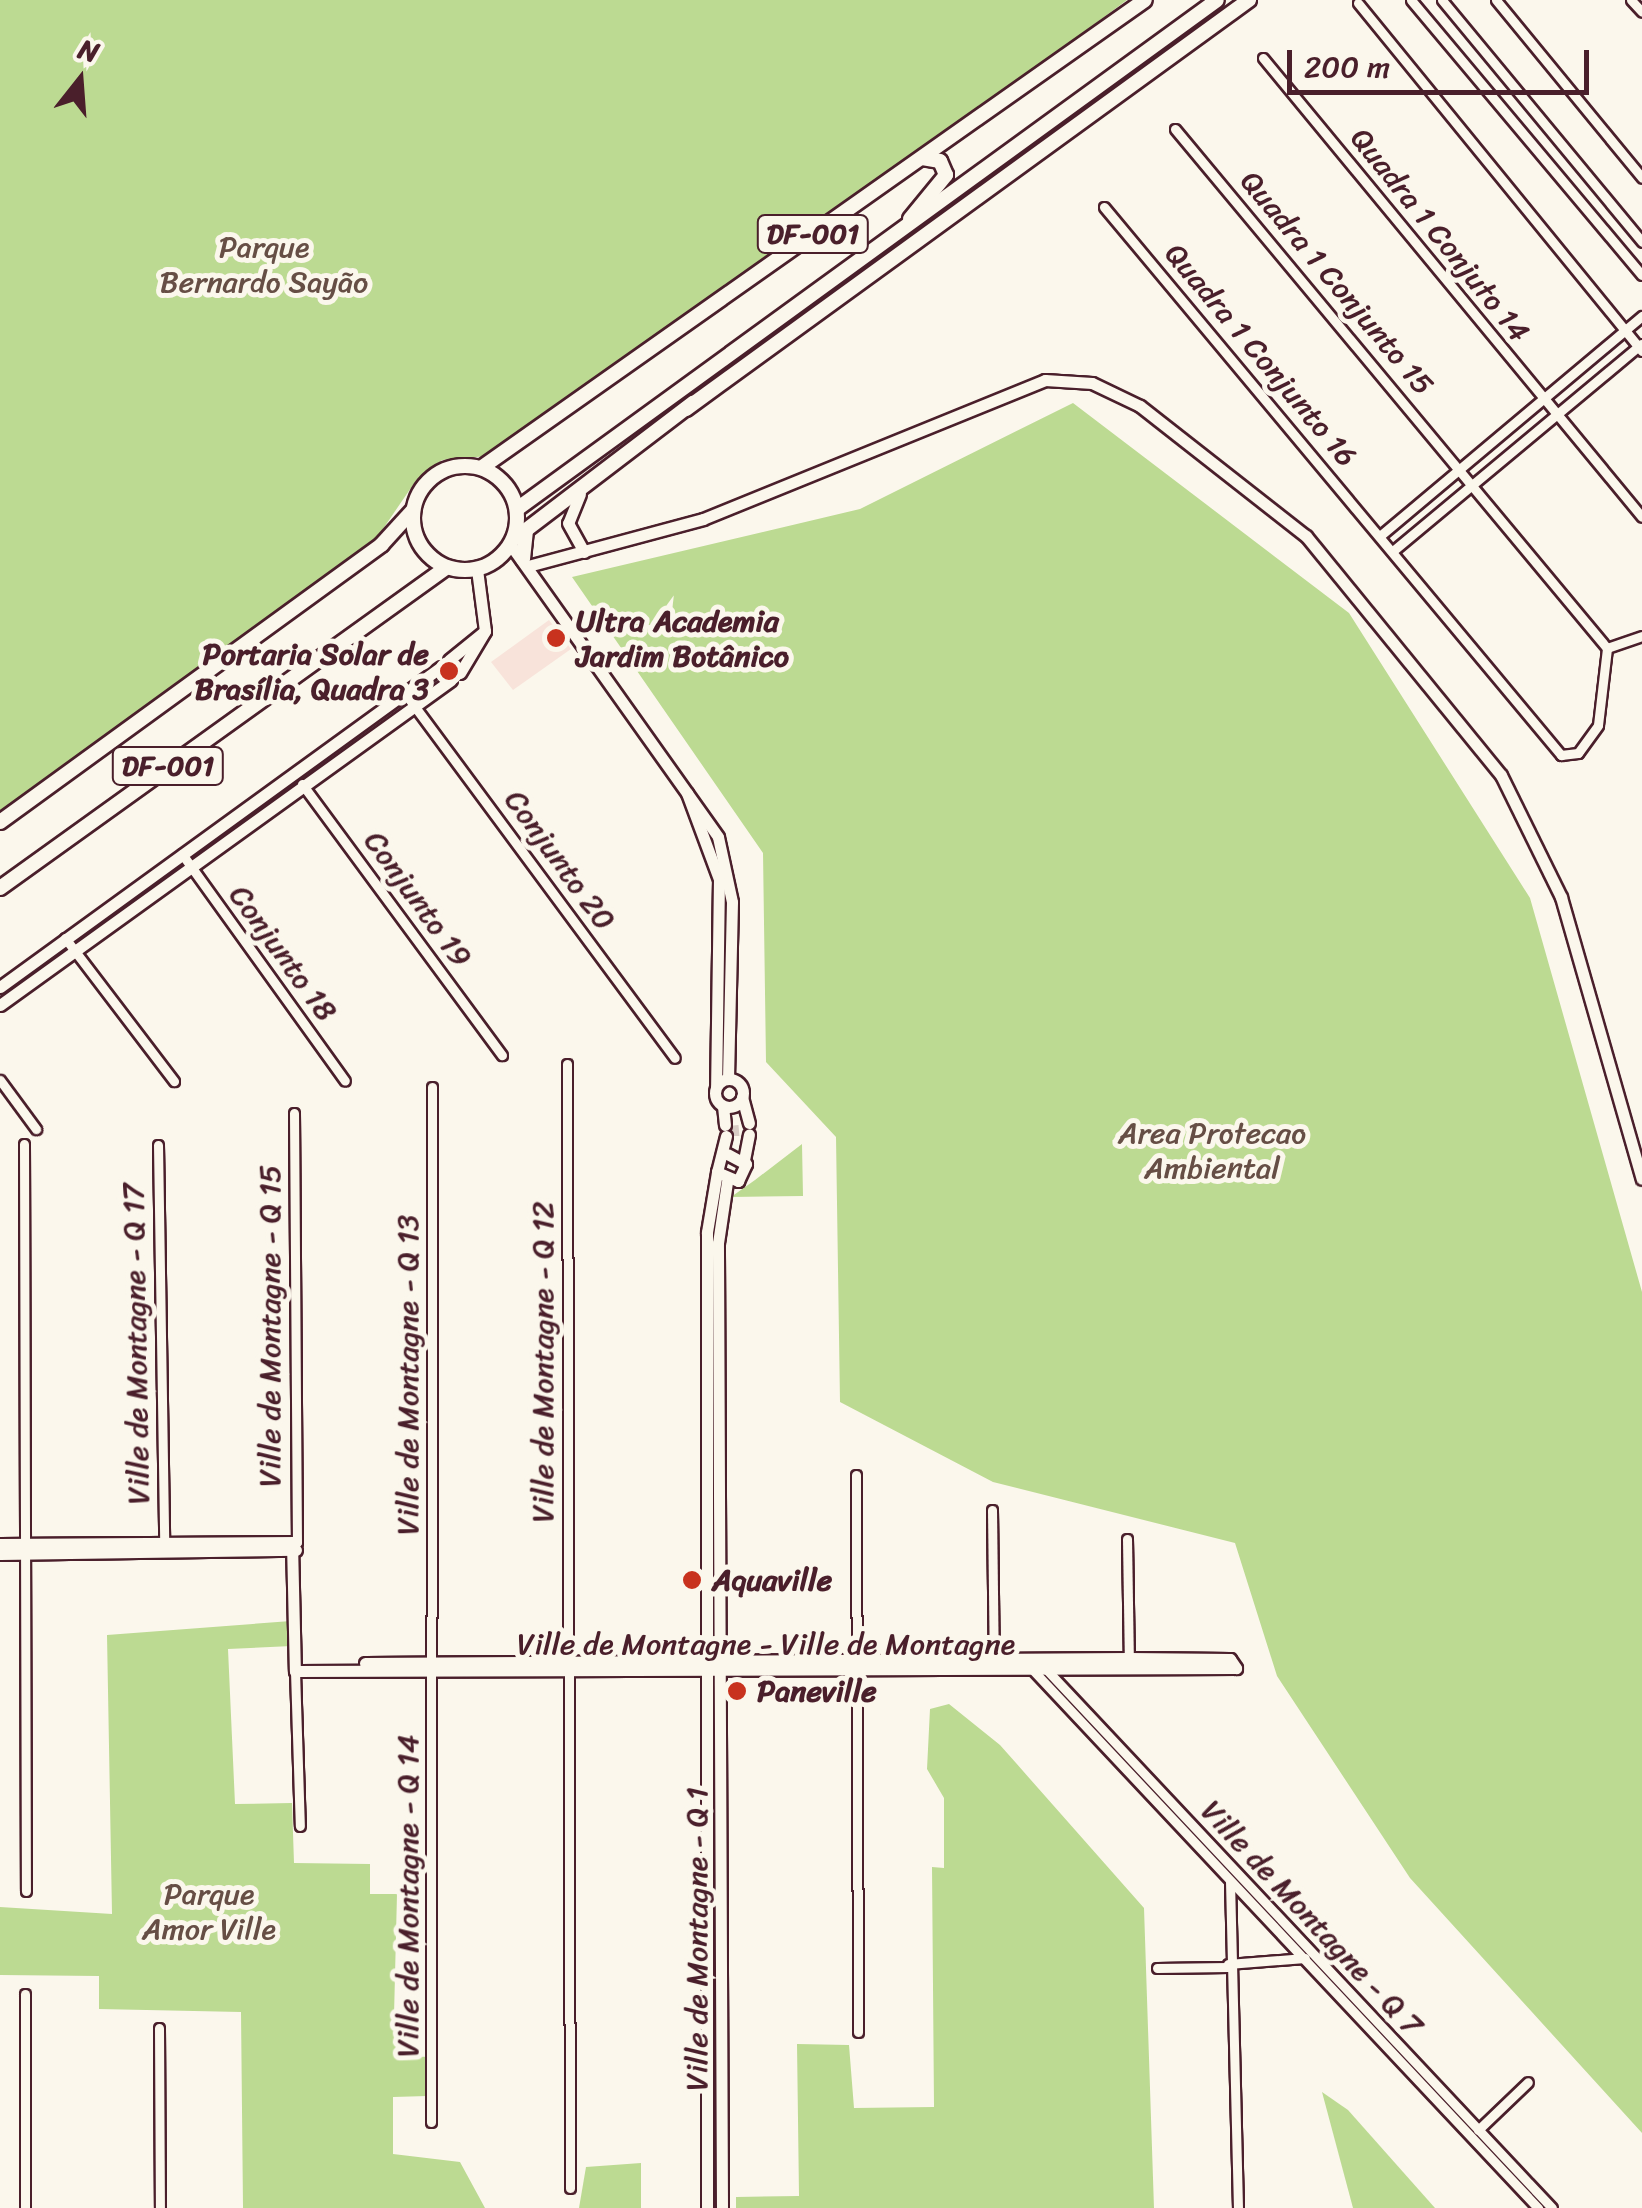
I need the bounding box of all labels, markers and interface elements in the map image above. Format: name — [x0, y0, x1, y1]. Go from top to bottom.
text: N — [72, 25, 105, 77]
north arrow — [30, 30, 130, 130]
scale bar — [1292, 30, 1594, 92]
text: 200 m — [1304, 40, 1390, 94]
street label: Quadra 1 Conjuto 14 — [1343, 121, 1537, 349]
street label: Quadra 1 Conjunto 15 — [1233, 164, 1441, 402]
road number: DF-001 — [756, 211, 870, 257]
park label: Parque Bernardo Sayão — [160, 229, 368, 300]
street label: Quadra 1 Conjunto 16 — [1157, 236, 1365, 474]
place label: Ultra Academia Jardim Botânico — [576, 603, 789, 674]
marker: Ultra Academia Jardim Botânico — [545, 627, 567, 649]
place label: Portaria Solar de Brasília, Quadra 3 — [195, 636, 429, 706]
marker: Portaria Solar de Brasília, Quadra 3 — [438, 660, 460, 682]
road number: DF-001 — [110, 743, 226, 789]
street label: Conjunto 20 — [497, 783, 623, 937]
street label: Conjunto 19 — [357, 824, 479, 974]
street label: Conjunto 18 — [222, 878, 344, 1028]
park label: Area Protecao Ambiental — [1117, 1115, 1307, 1186]
street label: Ville de Montagne - Q 15 — [252, 1164, 288, 1488]
street label: Ville de Montagne - Q 17 — [115, 1183, 157, 1505]
street label: Ville de Montagne - Q 12 — [525, 1201, 561, 1523]
street label: Ville de Montagne - Q 13 — [390, 1214, 426, 1536]
place label: Aquaville — [712, 1562, 832, 1598]
marker: Aquaville — [681, 1569, 703, 1591]
street label: Ville de Montagne - Ville de Montagne — [516, 1626, 1016, 1662]
place label: Paneville — [757, 1673, 877, 1709]
marker: Paneville — [726, 1680, 748, 1702]
street label: Ville de Montagne - Q 14 — [390, 1734, 426, 2058]
street label: Ville de Montagne - Q 1 — [679, 1787, 715, 2091]
street label: Ville de Montagne - Q 7 — [1193, 1793, 1431, 2043]
park label: Parque Amor Ville — [141, 1876, 277, 1946]

